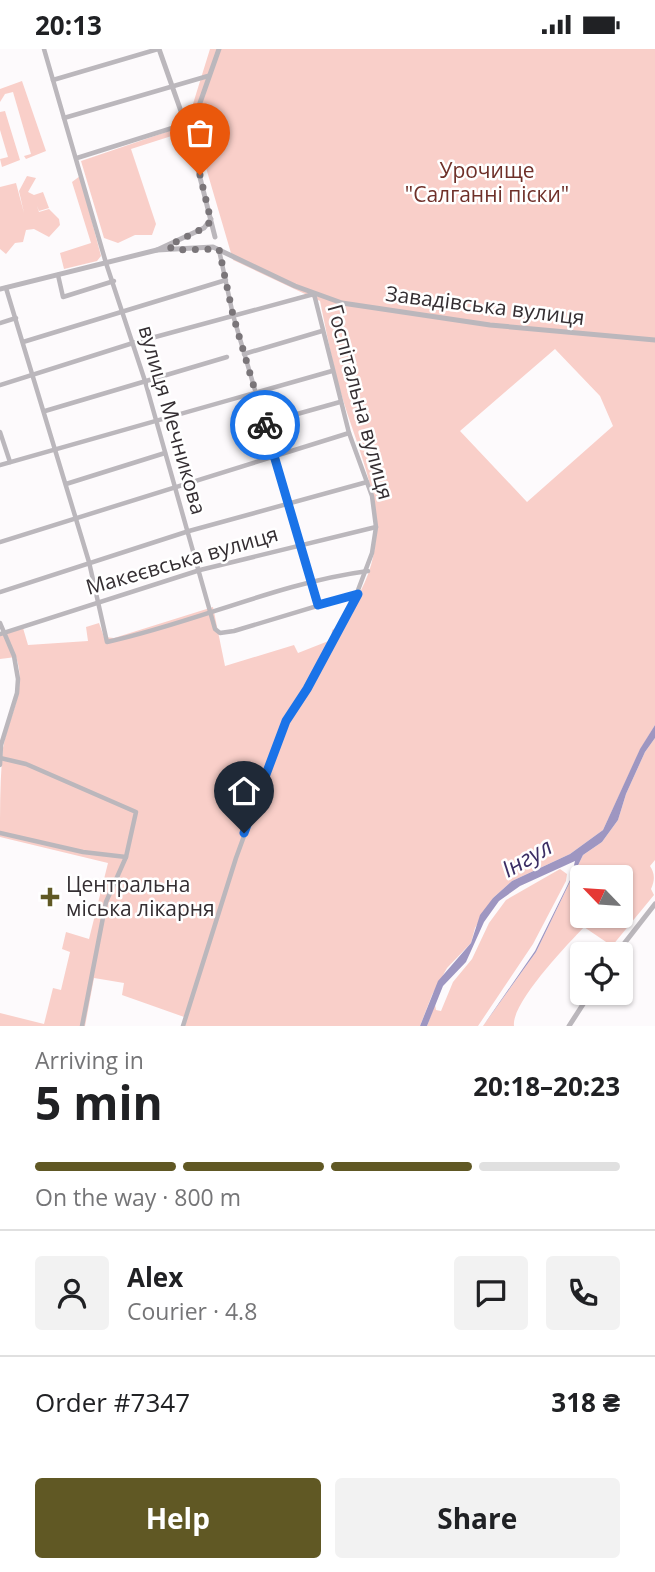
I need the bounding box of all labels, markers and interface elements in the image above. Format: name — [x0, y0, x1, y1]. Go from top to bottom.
text: 20:13 — [35, 7, 102, 43]
pin — [170, 103, 230, 175]
icon: bag — [181, 114, 219, 152]
park label: Урочище "Салганні піски" — [405, 156, 569, 208]
street label: Завадівська вулиця — [384, 279, 586, 331]
street label: Госпітальна вулиця — [321, 301, 401, 502]
street label: вулиця Мечникова — [133, 322, 213, 518]
courier — [230, 390, 300, 460]
icon: bike — [246, 406, 284, 444]
street label: Макеєвська вулиця — [82, 519, 281, 601]
pin — [214, 761, 274, 833]
icon: home — [225, 772, 263, 810]
water label: Інгул — [495, 830, 558, 884]
north arrow — [570, 865, 634, 927]
map controls — [570, 865, 633, 1005]
place label: Центральна міська лікарня — [66, 870, 215, 922]
marker: Центральна міська лікарня — [40, 887, 60, 907]
button: locate — [570, 942, 633, 1005]
text: Arriving in — [35, 1044, 144, 1076]
text: 20:18–20:23 — [473, 1068, 620, 1104]
text: 5 min — [35, 1071, 163, 1133]
text: On the way · 800 m — [35, 1181, 241, 1213]
button: person — [35, 1256, 109, 1330]
button: chat — [454, 1256, 528, 1330]
button: phone — [546, 1256, 620, 1330]
text: Alex — [127, 1259, 183, 1295]
text: Courier · 4.8 — [127, 1295, 257, 1327]
text: Order #7347 — [35, 1384, 190, 1420]
text: 318 ₴ — [551, 1384, 620, 1420]
button: Help — [35, 1478, 321, 1558]
button: Share — [335, 1478, 620, 1558]

